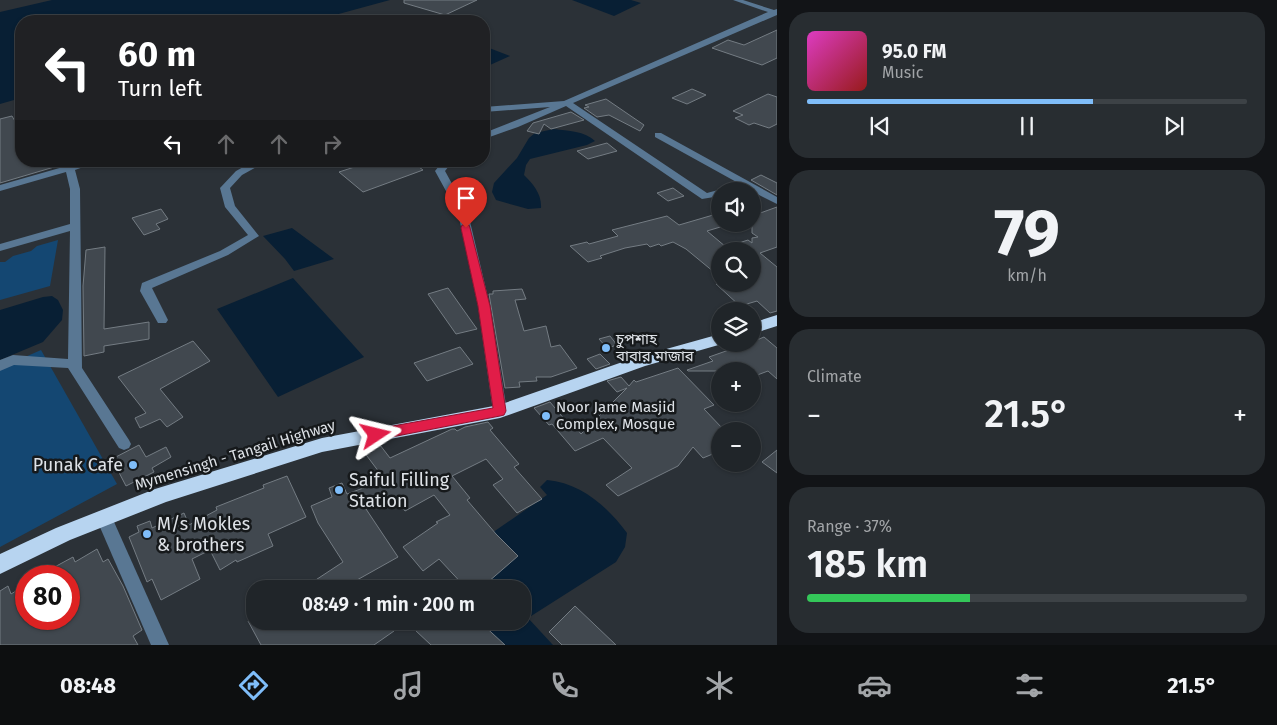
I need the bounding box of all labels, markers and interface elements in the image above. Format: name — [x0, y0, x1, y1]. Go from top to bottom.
text: 60 m — [118, 33, 196, 75]
icon: left — [35, 35, 100, 100]
text: 95.0 FM — [882, 40, 946, 63]
text: Music — [882, 63, 923, 82]
text: Turn left — [118, 75, 202, 102]
icon: previous — [866, 112, 894, 140]
icon: pause — [1013, 112, 1041, 140]
icon: next — [1160, 112, 1188, 140]
icon: left — [159, 130, 187, 158]
icon: ahead — [212, 130, 240, 158]
icon: ahead — [265, 130, 293, 158]
icon: right — [318, 130, 346, 158]
pin — [445, 177, 487, 228]
map controls — [711, 182, 761, 472]
button: sound — [711, 182, 761, 232]
icon: arrive — [452, 184, 480, 212]
text: 79 — [994, 194, 1060, 272]
button: search — [711, 242, 761, 292]
text: km/h — [1007, 266, 1047, 285]
button: layers — [711, 302, 761, 352]
place label: চুপশাহ বাবার মাজার — [615, 330, 695, 365]
marker: চুপশাহ বাবার মাজার — [600, 342, 612, 354]
button: + — [711, 362, 761, 412]
text: Climate — [807, 367, 862, 386]
text: 21.5° — [985, 391, 1069, 437]
place label: Noor Jame Masjid Complex, Mosque — [556, 398, 675, 433]
text: − — [807, 399, 821, 432]
text: + — [1233, 399, 1247, 432]
position arrow — [349, 408, 401, 460]
marker: Noor Jame Masjid Complex, Mosque — [540, 410, 552, 422]
street label: Mymensingh - Tangail Highway — [133, 416, 338, 494]
button: − — [711, 422, 761, 472]
place label: Punak Cafe — [33, 454, 123, 476]
marker: Punak Cafe — [127, 459, 139, 471]
place label: Saiful Filling Station — [349, 469, 450, 512]
marker: Saiful Filling Station — [333, 484, 345, 496]
place label: M/s Mokles & brothers — [157, 513, 250, 556]
text: Range · 37% — [807, 517, 892, 536]
marker: M/s Mokles & brothers — [141, 528, 153, 540]
text: 185 km — [807, 541, 928, 587]
speed limit sign: 80 — [15, 565, 80, 630]
text: 08:49 · 1 min · 200 m — [302, 593, 475, 616]
icon: directions — [236, 668, 271, 703]
icon: music — [391, 668, 426, 703]
icon: phone — [547, 668, 582, 703]
icon: climate — [702, 668, 737, 703]
icon: car — [857, 668, 892, 703]
icon: filters — [1012, 668, 1047, 703]
text: 08:48 — [60, 672, 116, 699]
text: 21.5° — [1167, 672, 1217, 699]

